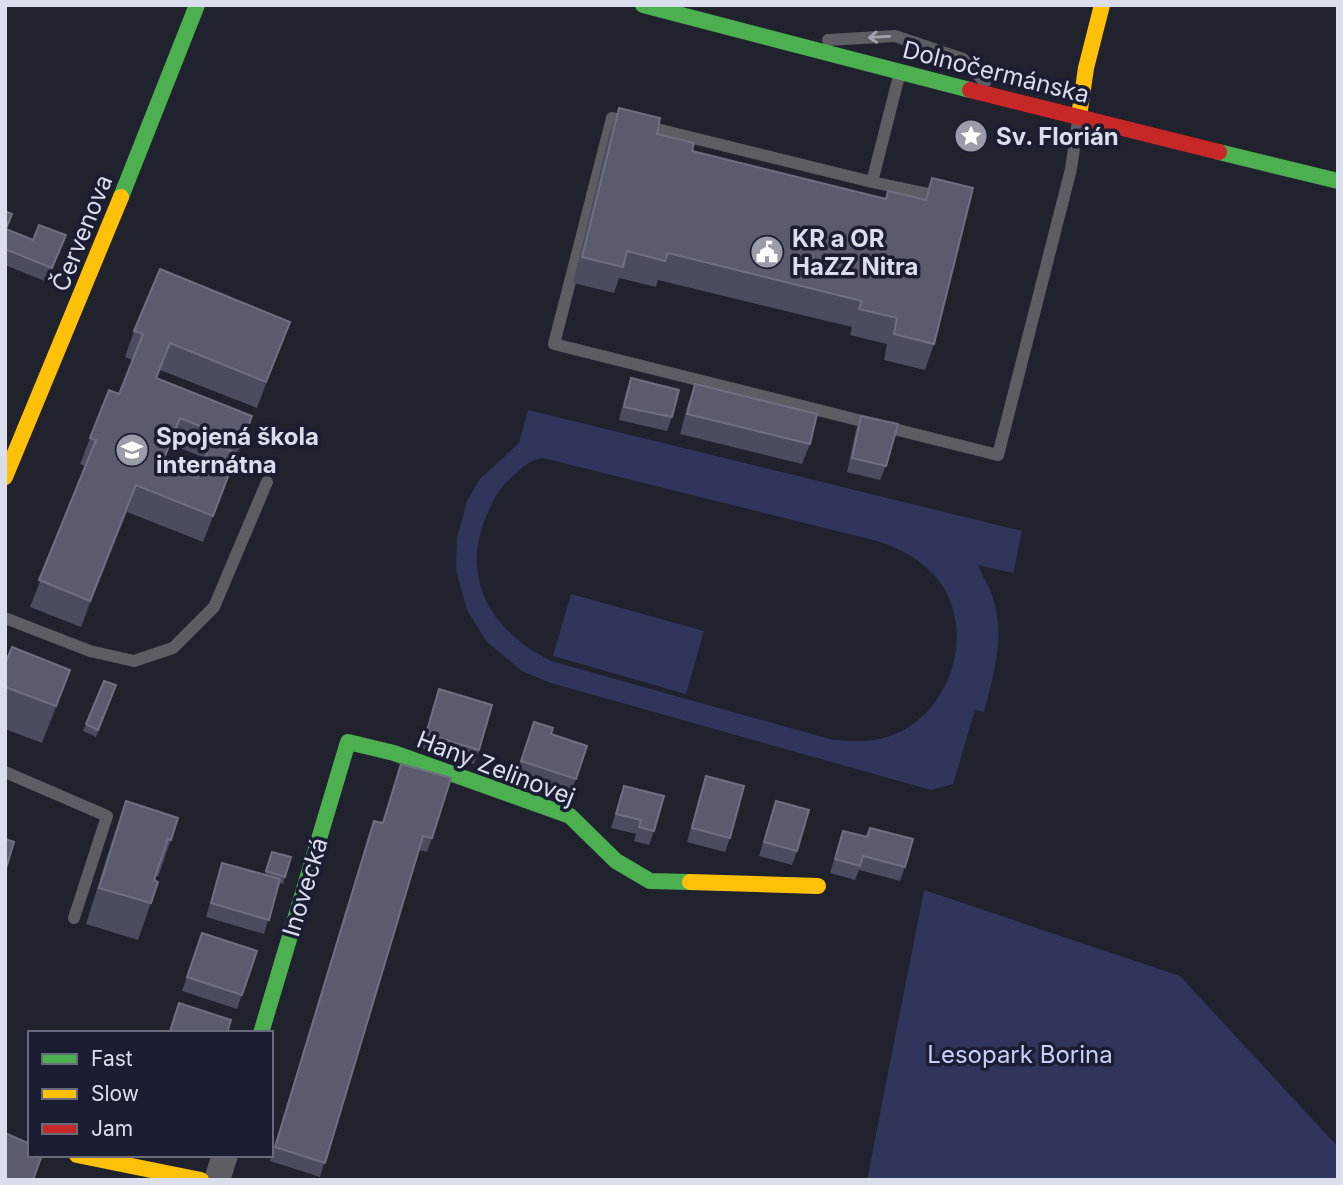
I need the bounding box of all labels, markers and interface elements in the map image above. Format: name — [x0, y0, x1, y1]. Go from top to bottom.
one-way arrow — [868, 31, 890, 44]
street label: Dolnočermánska — [900, 35, 1092, 109]
place icon: Sv. Florián — [952, 117, 990, 155]
place label: Sv. Florián — [996, 122, 1119, 151]
street label: Červenova — [45, 170, 118, 295]
place label: KR a OR HaZZ Nitra — [792, 224, 918, 281]
public building icon: KR a OR HaZZ Nitra — [748, 233, 786, 271]
place label: Spojená škola internátna — [156, 422, 319, 479]
school or university icon: Spojená škola internátna — [113, 431, 151, 469]
street label: Hany Zelinovej — [413, 725, 579, 811]
street label: Inovecká — [276, 834, 334, 940]
legend — [28, 1031, 273, 1157]
park label: Lesopark Borina — [927, 1040, 1113, 1069]
text: Fast — [91, 1046, 133, 1071]
text: Slow — [91, 1081, 139, 1106]
text: Jam — [91, 1116, 133, 1141]

